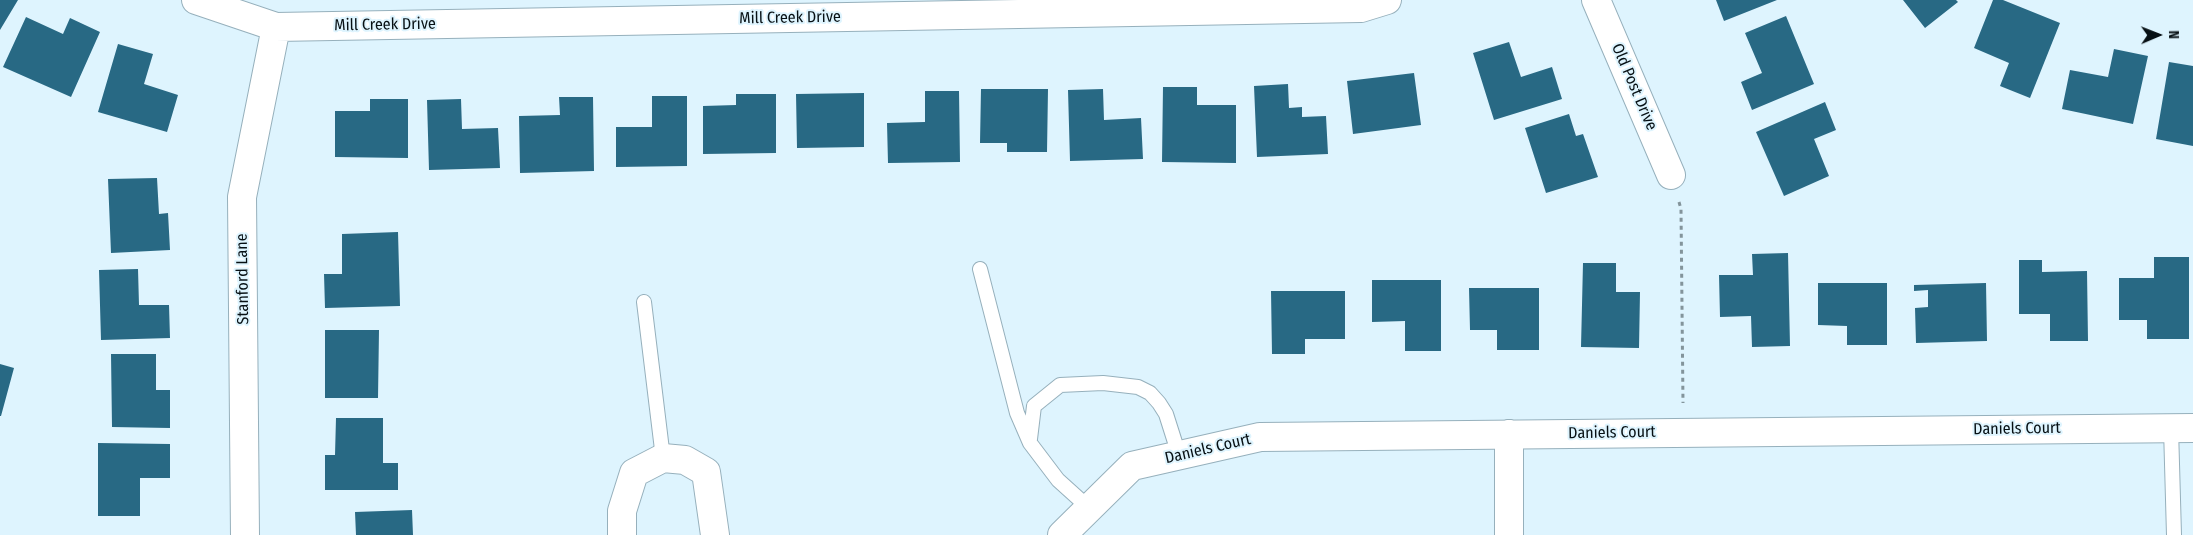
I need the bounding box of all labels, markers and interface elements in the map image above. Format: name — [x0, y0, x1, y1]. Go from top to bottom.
street label: Mill Creek Drive — [739, 8, 841, 28]
north arrow — [2133, 10, 2183, 60]
street label: Mill Creek Drive — [334, 15, 436, 35]
text: N — [2165, 30, 2182, 39]
street label: Old Post Drive — [1607, 41, 1661, 133]
street label: Stanford Lane — [233, 233, 253, 325]
street label: Daniels Court — [1973, 419, 2061, 439]
street label: Daniels Court — [1568, 423, 1656, 443]
street label: Daniels Court — [1163, 430, 1253, 468]

